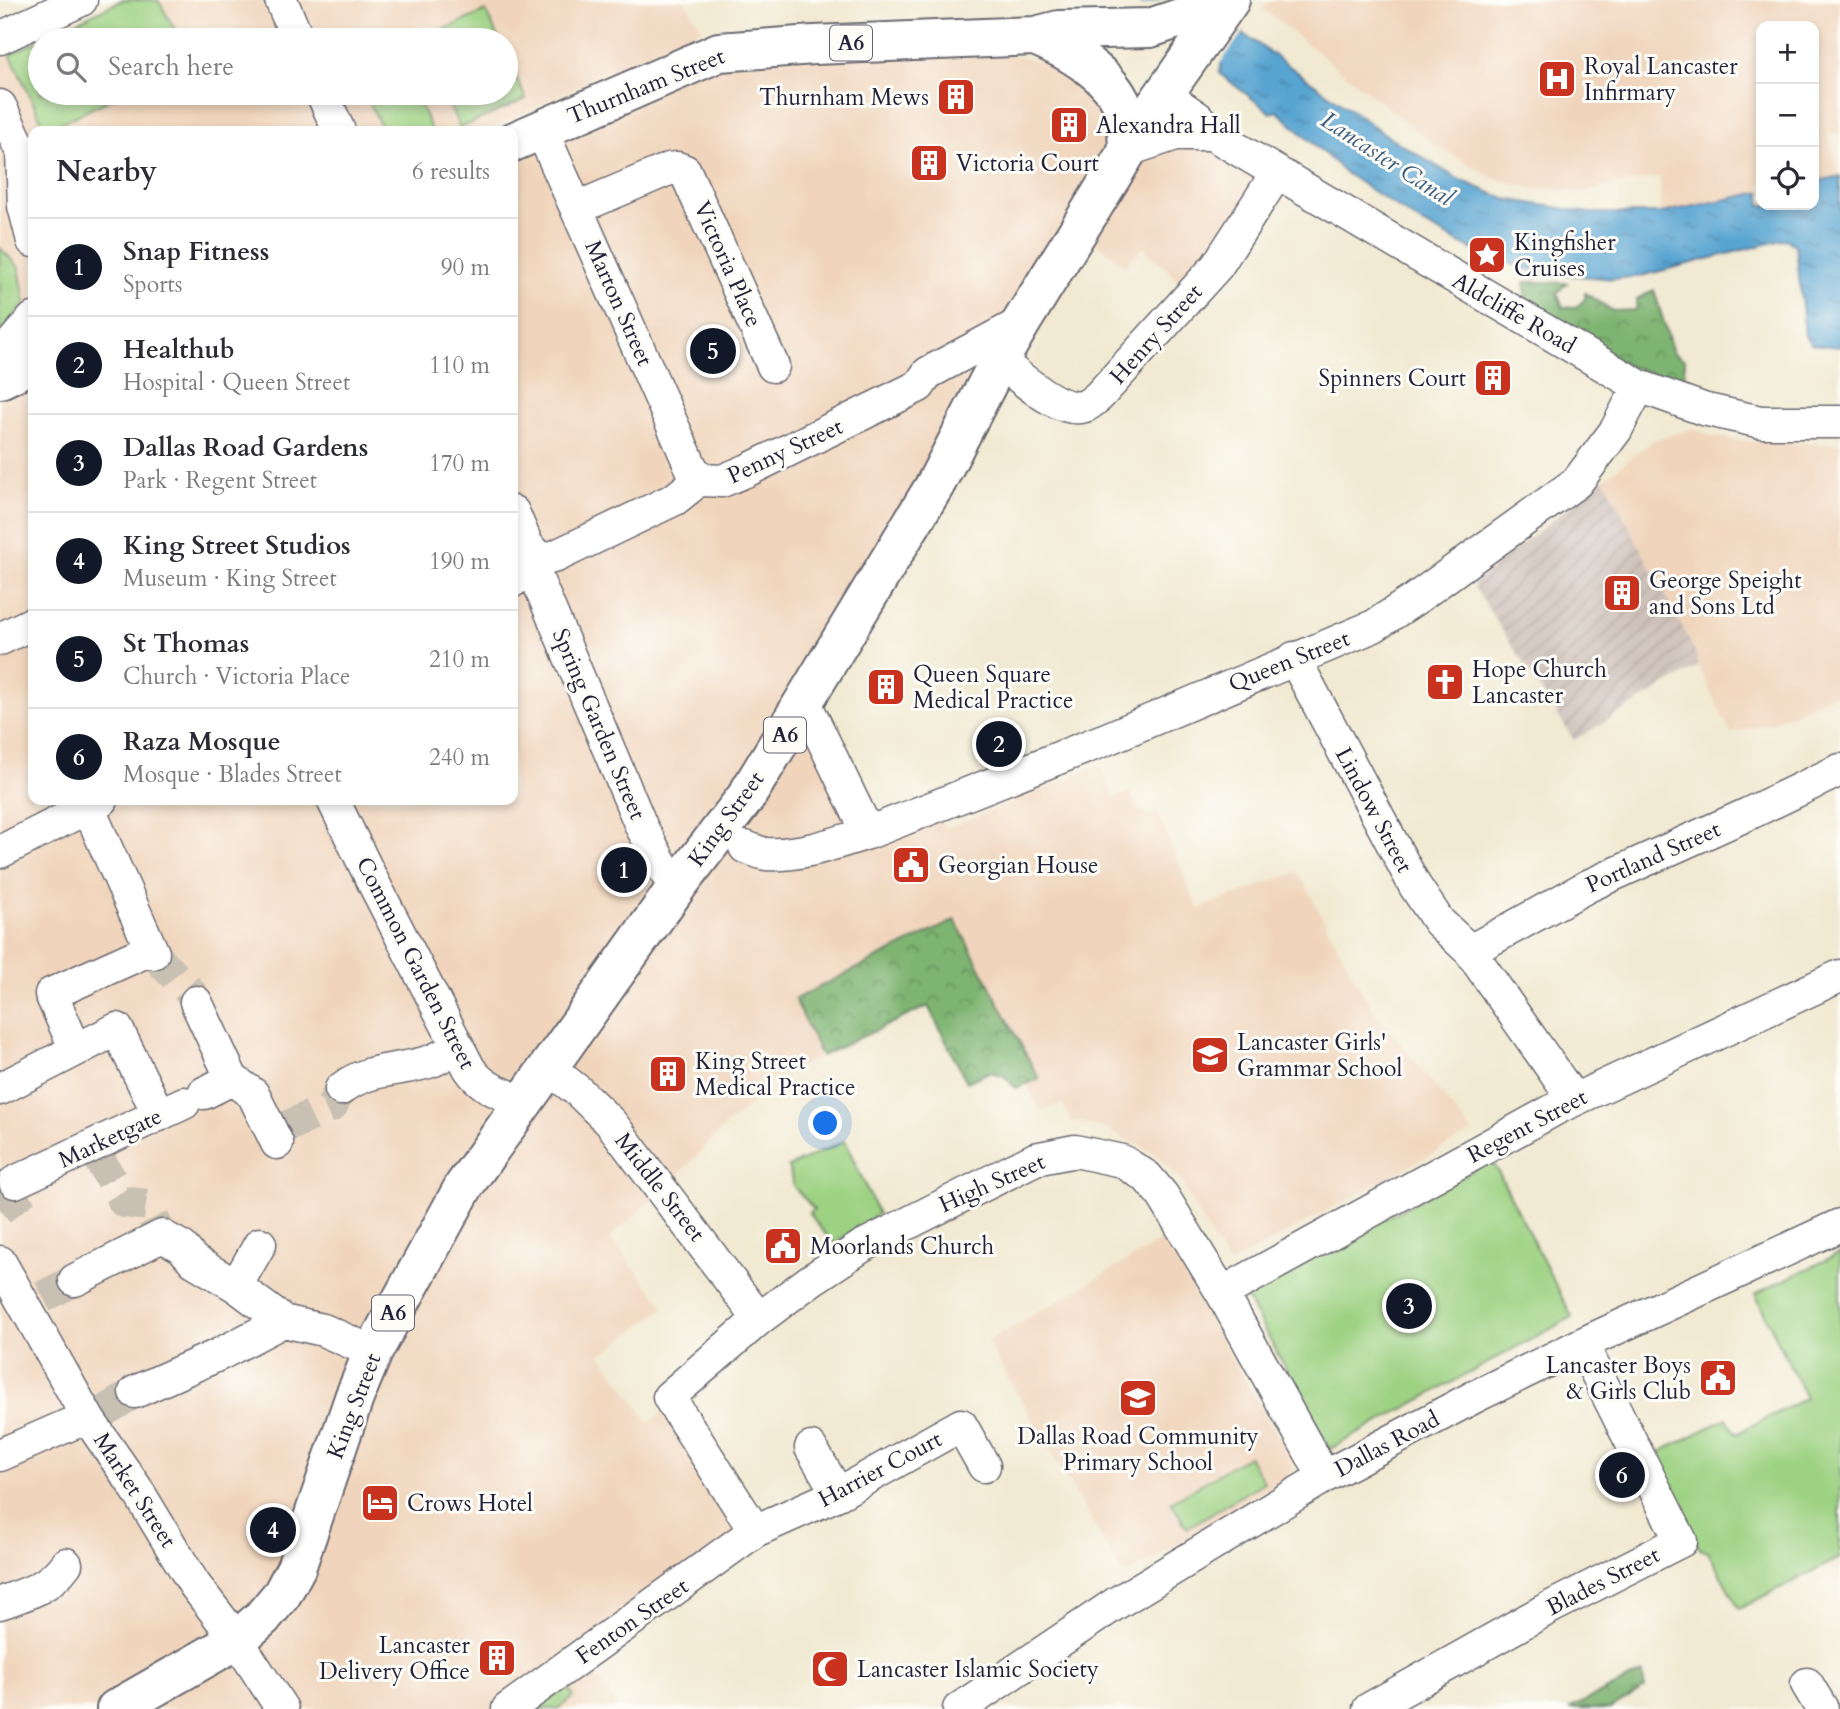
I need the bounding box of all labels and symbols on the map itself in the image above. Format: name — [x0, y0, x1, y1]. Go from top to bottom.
road number: A6 — [830, 26, 872, 60]
street label: Thurnham Street — [563, 40, 729, 132]
place label: Royal Lancaster Infirmary — [1584, 51, 1738, 108]
hospital icon: Royal Lancaster Infirmary — [1536, 58, 1578, 100]
building icon: Thurnham Mews — [935, 76, 977, 118]
place label: Thurnham Mews — [759, 82, 929, 113]
building icon: Alexandra Hall — [1048, 104, 1090, 146]
water label: Lancaster Canal — [1314, 104, 1461, 215]
place label: Alexandra Hall — [1096, 110, 1241, 141]
building icon: Victoria Court — [908, 142, 950, 184]
place label: Victoria Court — [956, 148, 1099, 179]
street label: Victoria Place — [686, 196, 770, 332]
place label: Kingfisher Cruises — [1514, 227, 1616, 284]
place icon: Kingfisher Cruises — [1466, 234, 1508, 276]
street label: Marton Street — [578, 235, 660, 371]
street label: Aldcliffe Road — [1446, 265, 1582, 361]
street label: Henry Street — [1103, 277, 1209, 391]
pin: 5 — [690, 325, 736, 377]
building icon: Spinners Court — [1472, 357, 1514, 399]
place label: Spinners Court — [1319, 363, 1466, 394]
street label: Penny Street — [722, 411, 848, 491]
place label: George Speight and Sons Ltd — [1649, 565, 1801, 622]
building icon: George Speight and Sons Ltd — [1601, 572, 1643, 614]
street label: Queen Street — [1224, 623, 1354, 699]
street label: Spring Garden Street — [545, 624, 653, 824]
place label: Hope Church Lancaster — [1472, 654, 1607, 711]
place label: Queen Square Medical Practice — [913, 659, 1073, 716]
church icon: Hope Church Lancaster — [1424, 661, 1466, 703]
building icon: Queen Square Medical Practice — [865, 666, 907, 708]
road number: A6 — [764, 718, 806, 752]
pin: 2 — [976, 718, 1022, 770]
street label: Lindow Street — [1328, 742, 1420, 878]
street label: King Street — [681, 765, 771, 873]
street label: Portland Street — [1581, 813, 1725, 901]
pin: 1 — [601, 844, 647, 896]
public building icon: Georgian House — [890, 844, 932, 886]
place label: Georgian House — [938, 850, 1098, 881]
street label: Common Garden Street — [349, 852, 483, 1074]
place label: Lancaster Girls' Grammar School — [1237, 1027, 1402, 1084]
school or university icon: Lancaster Girls' Grammar School — [1189, 1034, 1231, 1076]
place label: King Street Medical Practice — [695, 1046, 855, 1103]
building icon: King Street Medical Practice — [647, 1053, 689, 1095]
street label: Regent Street — [1462, 1081, 1592, 1171]
street label: Marketgate — [53, 1101, 167, 1175]
your location — [808, 1106, 842, 1140]
street label: Middle Street — [608, 1126, 712, 1248]
street label: High Street — [934, 1146, 1050, 1220]
public building icon: Moorlands Church — [762, 1225, 804, 1267]
place label: Moorlands Church — [810, 1231, 995, 1262]
pin: 3 — [1386, 1280, 1432, 1332]
road number: A6 — [372, 1296, 414, 1330]
street label: King Street — [320, 1349, 388, 1463]
place label: Lancaster Boys & Girls Club — [1546, 1350, 1691, 1407]
public building icon: Lancaster Boys & Girls Club — [1697, 1357, 1739, 1399]
school or university icon: Dallas Road Community Primary School — [1117, 1377, 1159, 1419]
street label: Dallas Road — [1329, 1403, 1446, 1485]
place label: Dallas Road Community Primary School — [1017, 1421, 1259, 1478]
street label: Harrier Court — [813, 1423, 947, 1515]
street label: Market Street — [86, 1426, 184, 1554]
pin: 6 — [1599, 1449, 1645, 1501]
hotel icon: Crows Hotel — [359, 1482, 401, 1524]
place label: Crows Hotel — [407, 1488, 533, 1519]
pin: 4 — [250, 1504, 296, 1556]
street label: Blades Street — [1541, 1539, 1665, 1623]
street label: Fenton Street — [569, 1571, 695, 1671]
place label: Lancaster Delivery Office — [319, 1630, 471, 1687]
building icon: Lancaster Delivery Office — [476, 1637, 518, 1679]
mosque icon: Lancaster Islamic Society — [809, 1648, 851, 1690]
place label: Lancaster Islamic Society — [857, 1654, 1099, 1685]

